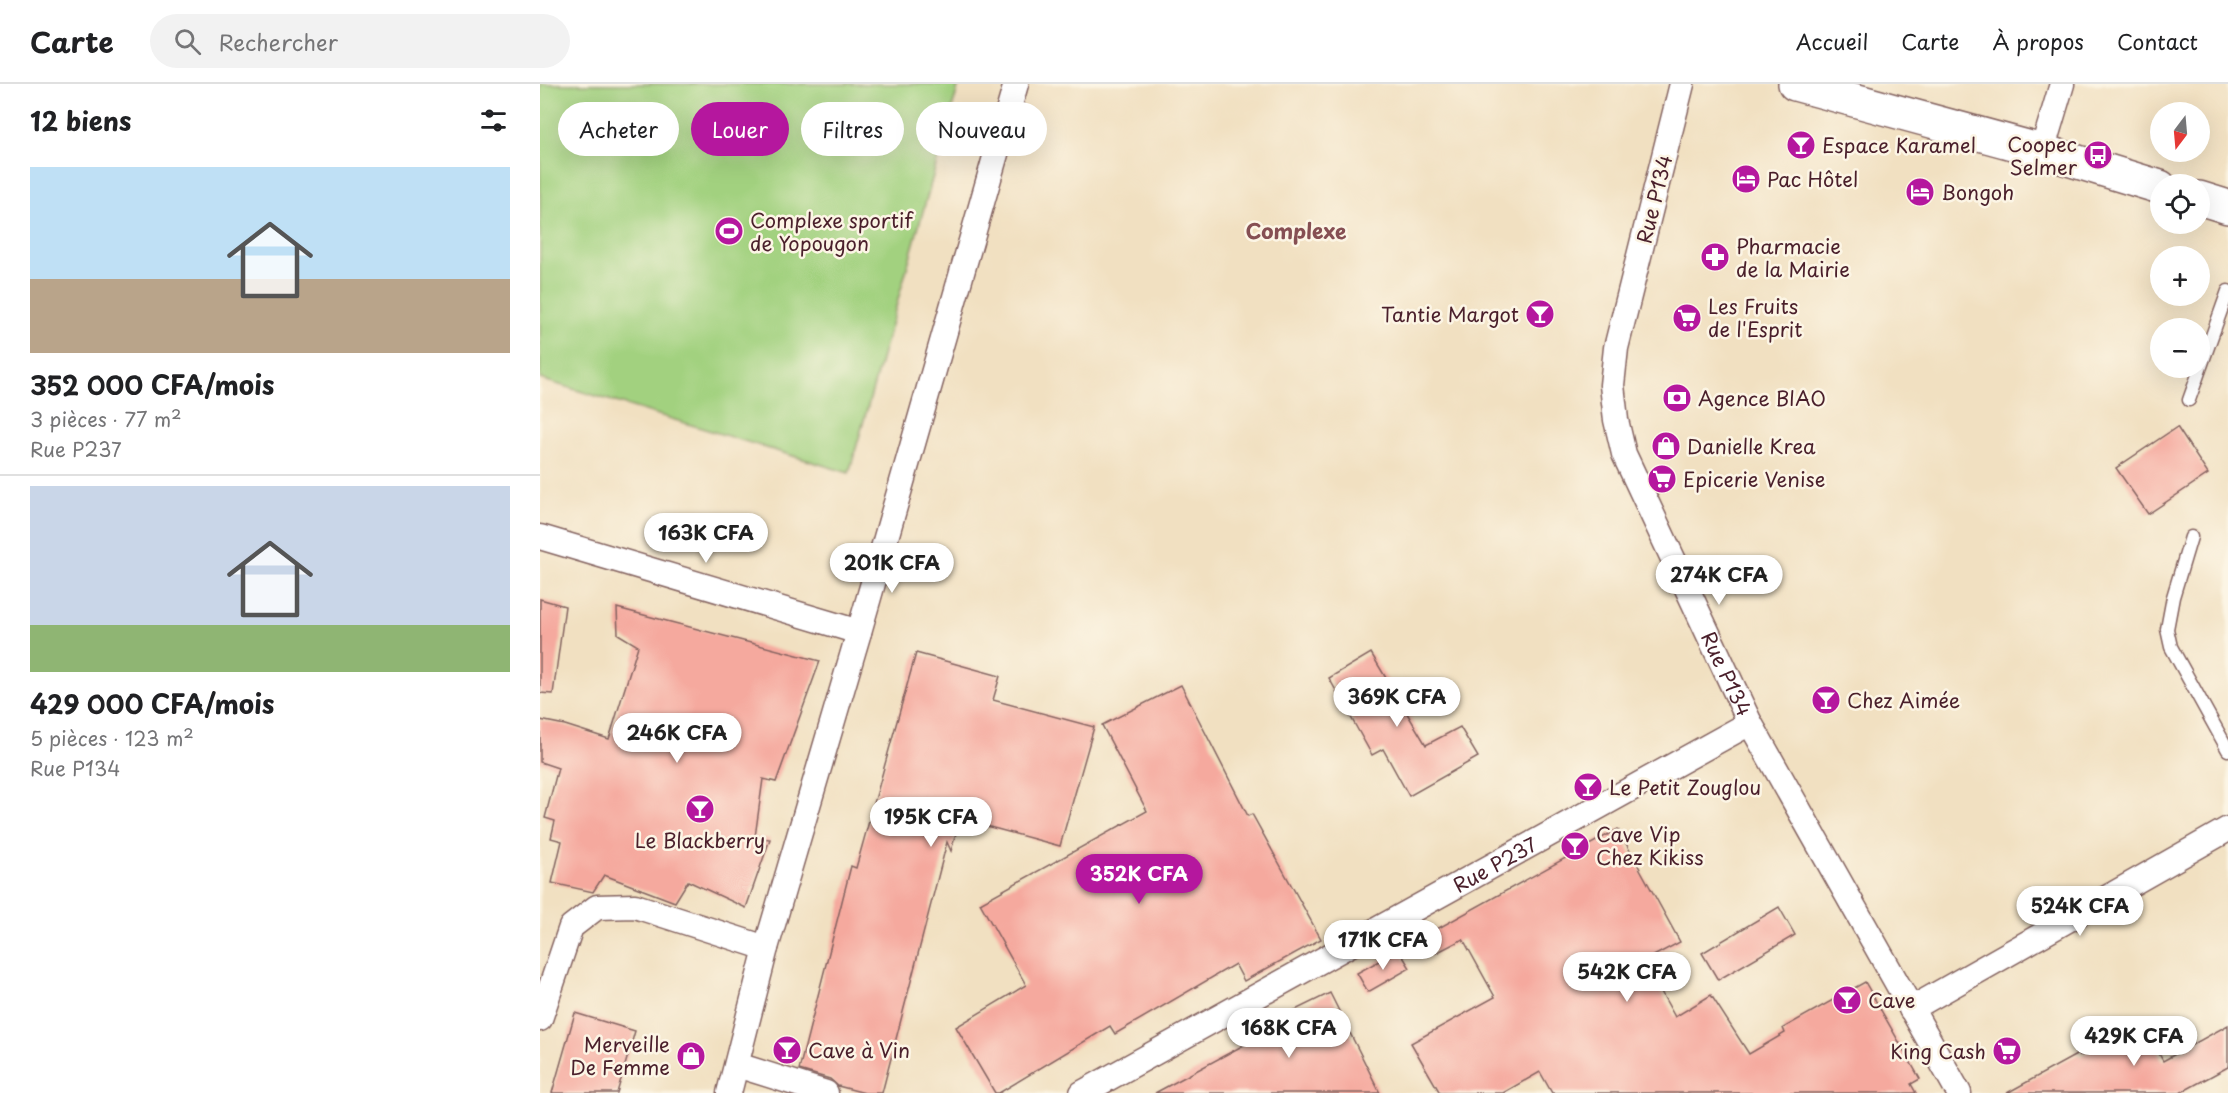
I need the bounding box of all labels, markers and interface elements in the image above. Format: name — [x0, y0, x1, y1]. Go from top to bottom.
search box — [150, 14, 570, 68]
text: Carte — [30, 20, 114, 63]
icon: search — [171, 25, 204, 58]
text: Rechercher — [219, 25, 338, 58]
text: Accueil — [1796, 25, 1868, 57]
text: Carte — [1901, 25, 1959, 57]
text: À propos — [1992, 25, 2084, 57]
text: Contact — [2117, 25, 2198, 57]
text: 12 biens — [30, 101, 131, 140]
chip: Acheter — [558, 102, 679, 156]
chip: Louer — [691, 102, 789, 156]
chip: Filtres — [801, 102, 904, 156]
chip: Nouveau — [916, 102, 1047, 156]
north arrow — [2150, 102, 2210, 162]
map controls — [2150, 102, 2210, 378]
icon: filters — [477, 104, 510, 137]
bar icon: Espace Karamel — [1785, 129, 1817, 161]
place label: Coopec Selmer — [2007, 129, 2078, 182]
place label: Espace Karamel — [1822, 130, 1976, 160]
bus stop icon: Coopec Selmer — [2082, 139, 2114, 171]
street label: Rue P134 — [1629, 151, 1679, 247]
hotel icon: Pac Hôtel — [1730, 163, 1762, 195]
place label: Pac Hôtel — [1767, 164, 1858, 194]
button: locate — [2150, 174, 2210, 234]
hotel icon: Bongoh — [1904, 176, 1936, 208]
place label: Bongoh — [1941, 177, 2014, 207]
place label: Complexe sportif de Yopougon — [750, 205, 914, 258]
icon: home — [216, 206, 324, 314]
district label: Complexe — [1245, 214, 1347, 246]
sports icon: Complexe sportif de Yopougon — [713, 215, 745, 247]
place label: Pharmacie de la Mairie — [1736, 231, 1850, 284]
pharmacy icon: Pharmacie de la Mairie — [1699, 241, 1731, 273]
button: + — [2150, 246, 2210, 306]
place label: Les Fruits de l'Esprit — [1708, 291, 1803, 344]
bar icon: Tantie Margot — [1524, 298, 1556, 330]
place label: Tantie Margot — [1381, 299, 1519, 329]
supermarket icon: Les Fruits de l'Esprit — [1671, 302, 1703, 334]
button: − — [2150, 318, 2210, 378]
text: 352 000 CFA/mois — [30, 365, 274, 404]
bank icon: Agence BIAO — [1661, 382, 1693, 414]
place label: Agence BIAO — [1698, 383, 1826, 413]
text: 3 pièces · 77 m² — [30, 404, 182, 434]
shop icon: Danielle Krea — [1650, 430, 1682, 462]
place label: Danielle Krea — [1687, 431, 1816, 461]
text: Rue P237 — [30, 434, 122, 464]
supermarket icon: Epicerie Venise — [1646, 463, 1678, 495]
place label: Epicerie Venise — [1683, 464, 1825, 494]
pin: 163K CFA — [644, 513, 768, 564]
text: 163K CFA — [658, 517, 754, 547]
icon: home — [216, 525, 324, 633]
pin: 201K CFA — [830, 543, 954, 594]
text: 201K CFA — [844, 547, 940, 577]
pin: 274K CFA — [1657, 555, 1781, 606]
text: 274K CFA — [1670, 559, 1768, 589]
street label: Rue P134 — [1694, 626, 1760, 721]
pin: 369K CFA — [1335, 677, 1459, 728]
text: 369K CFA — [1347, 681, 1447, 711]
text: 429 000 CFA/mois — [30, 684, 275, 723]
bar icon: Chez Aimée — [1810, 684, 1842, 716]
place label: Chez Aimée — [1847, 685, 1960, 715]
pin: 246K CFA — [615, 713, 739, 764]
text: 246K CFA — [627, 717, 727, 747]
text: 5 pièces · 123 m² — [30, 723, 194, 753]
text: Rue P134 — [30, 753, 120, 783]
bar icon: Le Petit Zouglou — [1572, 771, 1604, 803]
place label: Le Petit Zouglou — [1609, 772, 1761, 802]
bar icon: Le Blackberry — [684, 793, 716, 825]
pin: 195K CFA — [869, 797, 993, 848]
text: 195K CFA — [884, 801, 978, 831]
place label: Cave Vip Chez Kikiss — [1596, 819, 1704, 872]
place label: Le Blackberry — [635, 825, 765, 855]
street label: Rue P237 — [1447, 829, 1543, 900]
bar icon: Cave Vip Chez Kikiss — [1559, 830, 1591, 862]
pin: 352K CFA — [1077, 854, 1201, 905]
text: 352K CFA — [1090, 858, 1188, 888]
pin: 524K CFA — [2018, 886, 2142, 937]
text: 524K CFA — [2030, 890, 2130, 920]
pin: 171K CFA — [1321, 920, 1445, 971]
text: 171K CFA — [1338, 924, 1428, 954]
pin: 542K CFA — [1565, 952, 1689, 1003]
text: 542K CFA — [1577, 956, 1677, 986]
bar icon: Cave — [1831, 984, 1863, 1016]
place label: Cave — [1868, 985, 1915, 1015]
pin: 168K CFA — [1227, 1008, 1351, 1059]
text: 168K CFA — [1241, 1012, 1337, 1042]
pin: 429K CFA — [2072, 1016, 2196, 1067]
text: 429K CFA — [2084, 1020, 2184, 1050]
place label: Merveille De Femme — [570, 1029, 670, 1082]
bar icon: Cave à Vin — [771, 1034, 803, 1066]
place label: Cave à Vin — [808, 1035, 910, 1065]
supermarket icon: King Cash — [1991, 1035, 2023, 1067]
place label: King Cash — [1890, 1036, 1986, 1066]
shop icon: Merveille De Femme — [675, 1040, 707, 1072]

